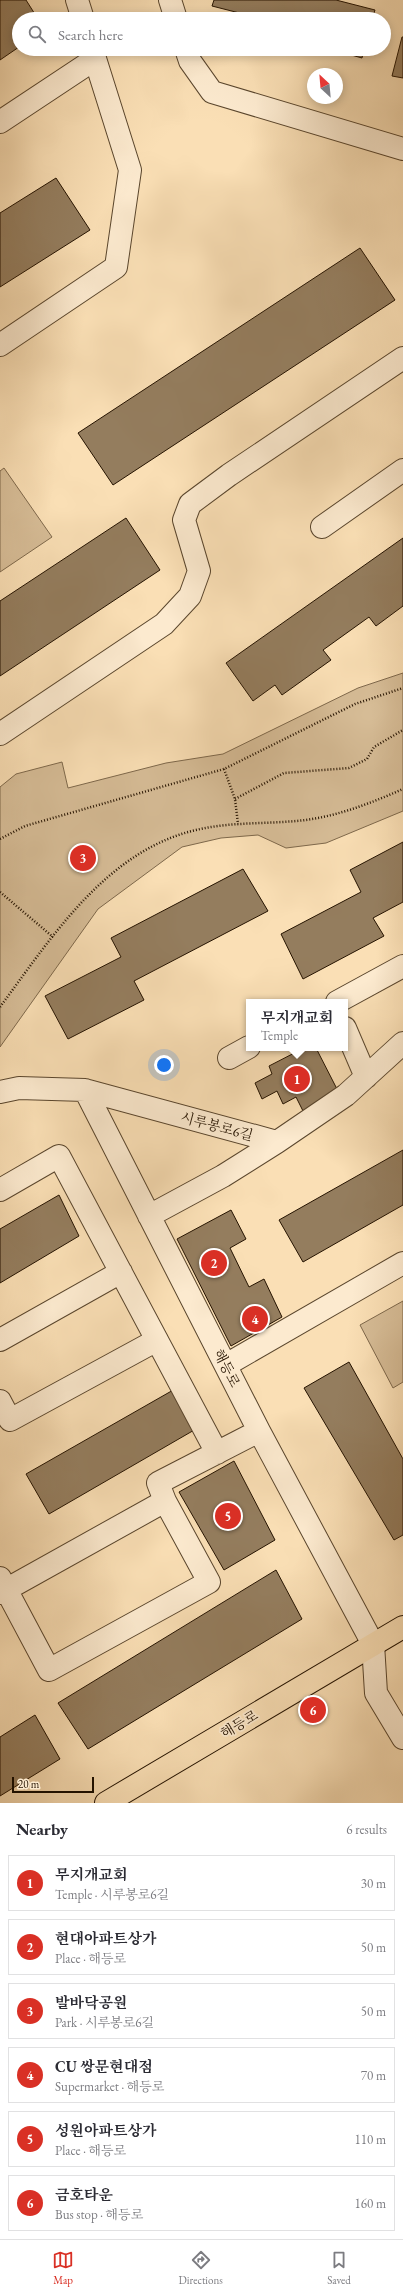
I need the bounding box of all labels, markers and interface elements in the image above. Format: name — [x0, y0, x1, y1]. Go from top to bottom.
search box — [12, 12, 391, 56]
icon: search — [26, 23, 48, 45]
text: Search here — [58, 25, 123, 44]
north arrow — [307, 68, 343, 104]
pin: 3 — [70, 843, 96, 873]
popup — [246, 999, 348, 1051]
text: 무지개교회 — [261, 1008, 333, 1027]
text: Temple — [261, 1027, 298, 1044]
your location — [154, 1055, 174, 1075]
pin: 1 — [284, 1064, 310, 1094]
street label: 시루봉로6길 — [179, 1108, 255, 1144]
pin: 2 — [201, 1248, 227, 1278]
pin: 4 — [242, 1304, 268, 1334]
street label: 해등로 — [210, 1346, 244, 1391]
pin: 5 — [215, 1501, 241, 1531]
pin: 6 — [300, 1695, 326, 1725]
street label: 해등로 — [217, 1706, 261, 1742]
scale bar — [12, 1775, 94, 1794]
text: 20 m — [18, 1777, 39, 1791]
text: Nearby — [16, 1818, 68, 1840]
text: 6 results — [346, 1821, 387, 1838]
text: 무지개교회 — [55, 1865, 127, 1884]
text: 1 — [27, 1875, 33, 1892]
text: 30 m — [361, 1875, 386, 1892]
text: Temple · 시루봉로6길 — [55, 1886, 169, 1903]
text: 현대아파트상가 — [55, 1929, 156, 1948]
text: 2 — [27, 1939, 33, 1956]
text: 50 m — [361, 1939, 386, 1956]
text: Place · 해등로 — [55, 1950, 126, 1967]
text: 발바닥공원 — [55, 1993, 127, 2012]
text: 3 — [27, 2003, 33, 2020]
text: 50 m — [361, 2003, 386, 2020]
text: Park · 시루봉로6길 — [55, 2014, 154, 2031]
text: CU 쌍문현대점 — [55, 2057, 153, 2076]
text: 4 — [27, 2067, 33, 2084]
text: 70 m — [361, 2067, 386, 2084]
text: Supermarket · 해등로 — [55, 2078, 164, 2095]
text: 성원아파트상가 — [55, 2121, 156, 2140]
text: 5 — [27, 2131, 33, 2148]
text: 110 m — [355, 2131, 386, 2148]
text: Place · 해등로 — [55, 2142, 126, 2159]
text: 금호타운 — [55, 2185, 113, 2204]
text: 6 — [27, 2195, 33, 2212]
text: 160 m — [355, 2195, 386, 2212]
text: Bus stop · 해등로 — [55, 2206, 143, 2223]
tab: Map — [52, 2249, 74, 2287]
tab: Directions — [179, 2249, 223, 2287]
tab: Saved — [327, 2249, 351, 2287]

